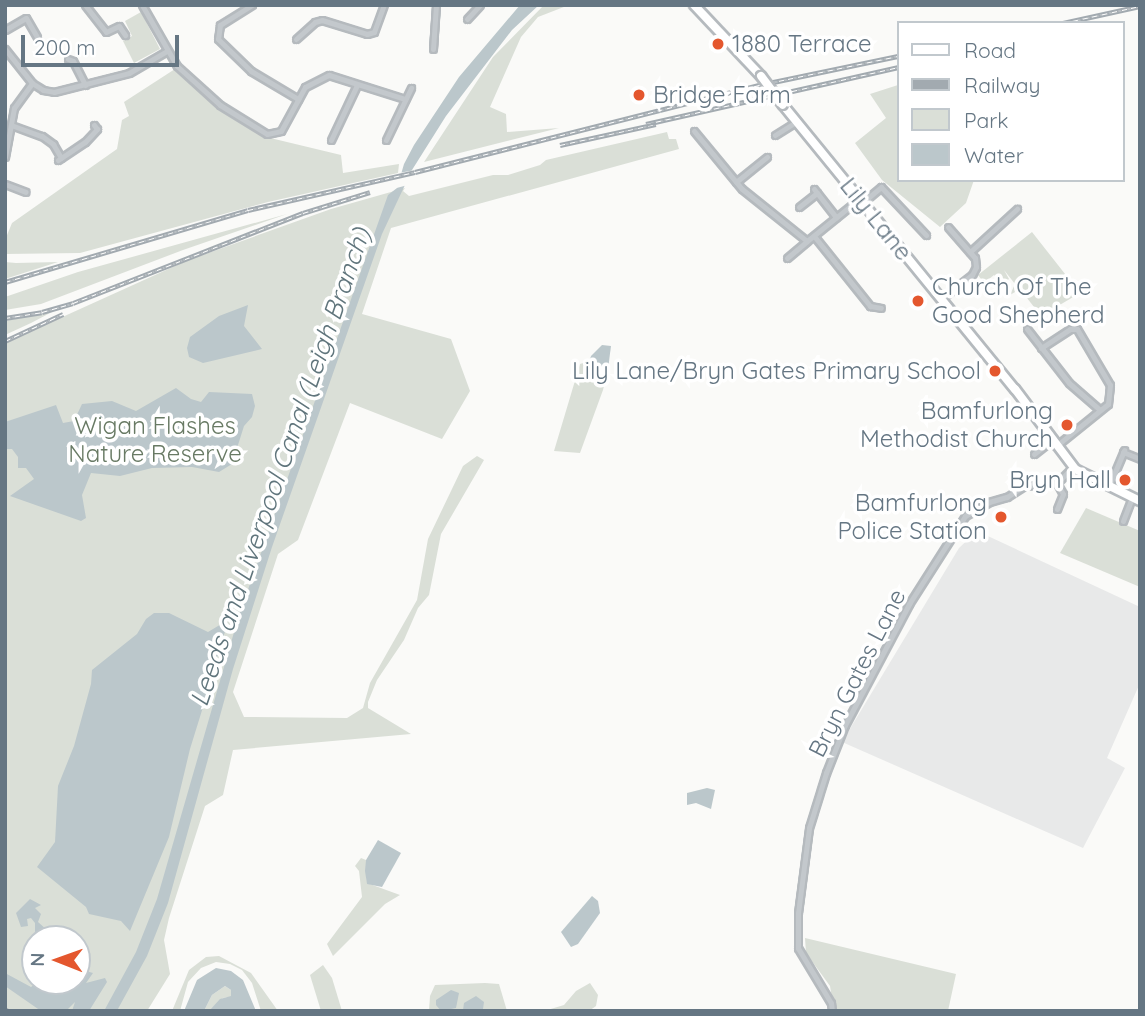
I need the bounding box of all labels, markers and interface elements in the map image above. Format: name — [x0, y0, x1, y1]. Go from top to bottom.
scale bar — [24, 21, 182, 65]
legend — [897, 21, 1124, 182]
place label: 1880 Terrace — [732, 30, 872, 58]
text: 200 m — [34, 34, 96, 60]
marker: 1880 Terrace — [710, 36, 726, 52]
text: Road — [964, 37, 1016, 63]
text: Railway — [964, 72, 1040, 98]
place label: Bridge Farm — [653, 81, 791, 109]
marker: Bridge Farm — [631, 87, 647, 103]
text: Park — [964, 107, 1008, 133]
text: Water — [964, 142, 1024, 168]
street label: Lily Lane — [834, 172, 918, 266]
water label: Leeds and Liverpool Canal (Leigh Branch) — [183, 224, 377, 710]
place label: Church Of The Good Shepherd — [932, 273, 1104, 329]
marker: Church Of The Good Shepherd — [910, 293, 926, 309]
place label: Lily Lane/Bryn Gates Primary School — [572, 357, 981, 385]
marker: Lily Lane/Bryn Gates Primary School — [987, 363, 1003, 379]
place label: Bamfurlong Methodist Church — [860, 397, 1053, 453]
park label: Wigan Flashes Nature Reserve — [68, 412, 242, 468]
marker: Bamfurlong Methodist Church — [1059, 417, 1075, 433]
place label: Bryn Hall — [1009, 466, 1111, 494]
marker: Bryn Hall — [1117, 472, 1133, 488]
place label: Bamfurlong Police Station — [837, 489, 987, 545]
marker: Bamfurlong Police Station — [993, 509, 1009, 525]
street label: Bryn Gates Lane — [802, 584, 912, 762]
north arrow — [21, 925, 91, 995]
text: N — [25, 952, 49, 967]

